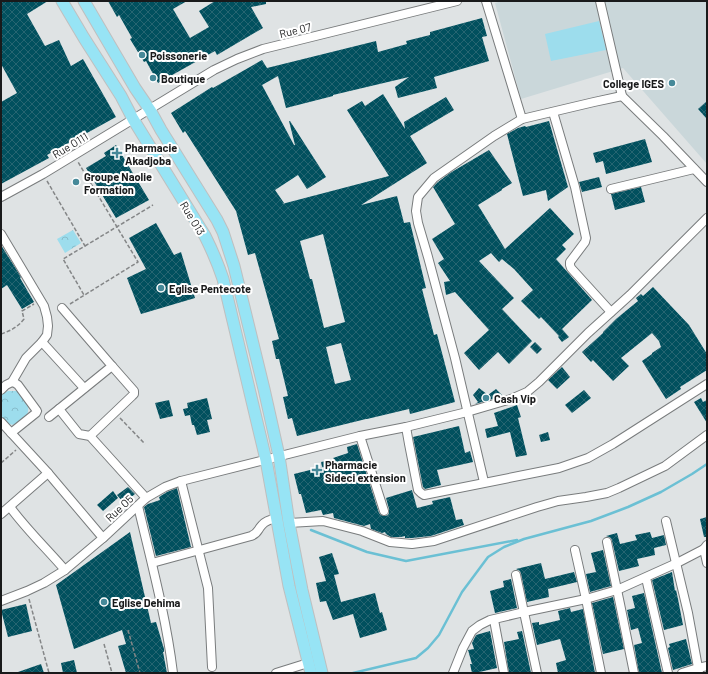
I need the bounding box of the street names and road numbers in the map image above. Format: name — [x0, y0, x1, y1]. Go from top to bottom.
street label: Rue 07 — [278, 20, 312, 40]
street label: Rue O111 — [50, 129, 90, 161]
street label: Rue O13 — [178, 199, 208, 237]
street label: Rue O5 — [102, 492, 136, 524]

